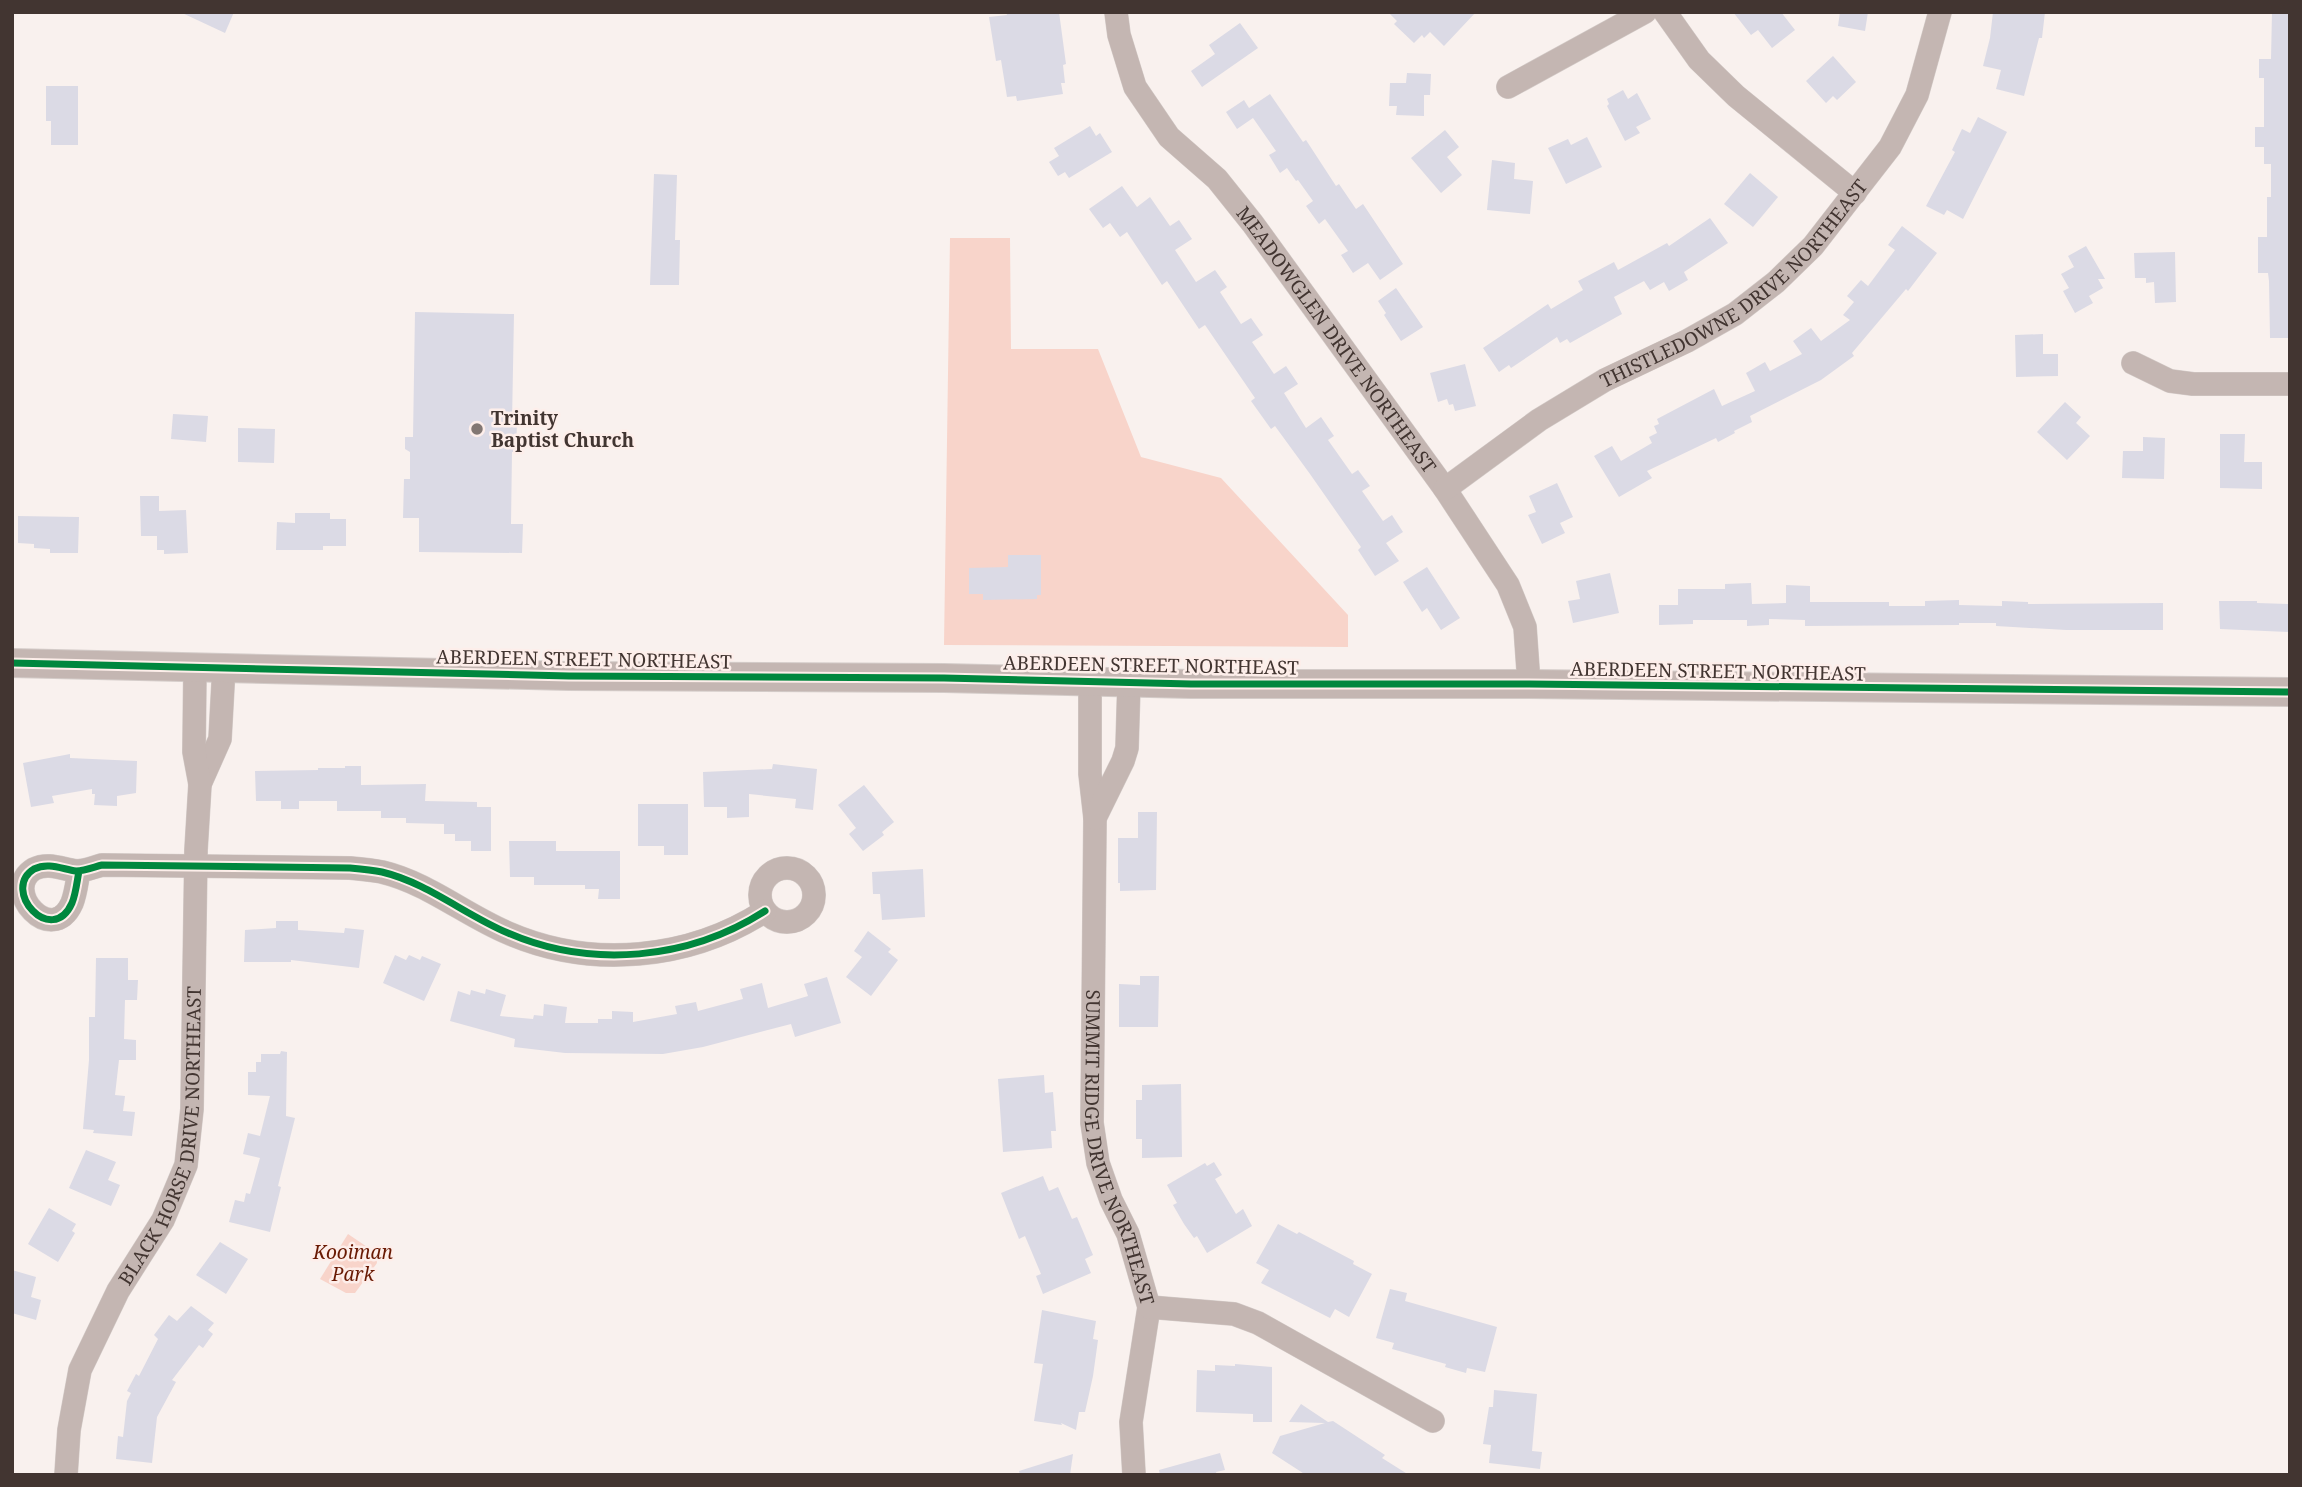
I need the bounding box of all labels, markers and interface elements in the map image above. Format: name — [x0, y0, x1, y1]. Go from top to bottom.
street label: THISTLEDOWNE DRIVE NORTHEAST — [1596, 174, 1873, 394]
street label: MEADOWGLEN DRIVE NORTHEAST — [1231, 201, 1442, 479]
place label: Trinity Baptist Church — [491, 405, 635, 453]
marker: Trinity Baptist Church — [469, 421, 485, 437]
street label: ABERDEEN STREET NORTHEAST — [436, 643, 732, 675]
street label: ABERDEEN STREET NORTHEAST — [1003, 649, 1299, 681]
street label: ABERDEEN STREET NORTHEAST — [1570, 655, 1866, 687]
street label: BLACK HORSE DRIVE NORTHEAST — [112, 986, 207, 1290]
street label: SUMMIT RIDGE DRIVE NORTHEAST — [1079, 990, 1161, 1308]
park label: Kooiman Park — [312, 1239, 394, 1287]

